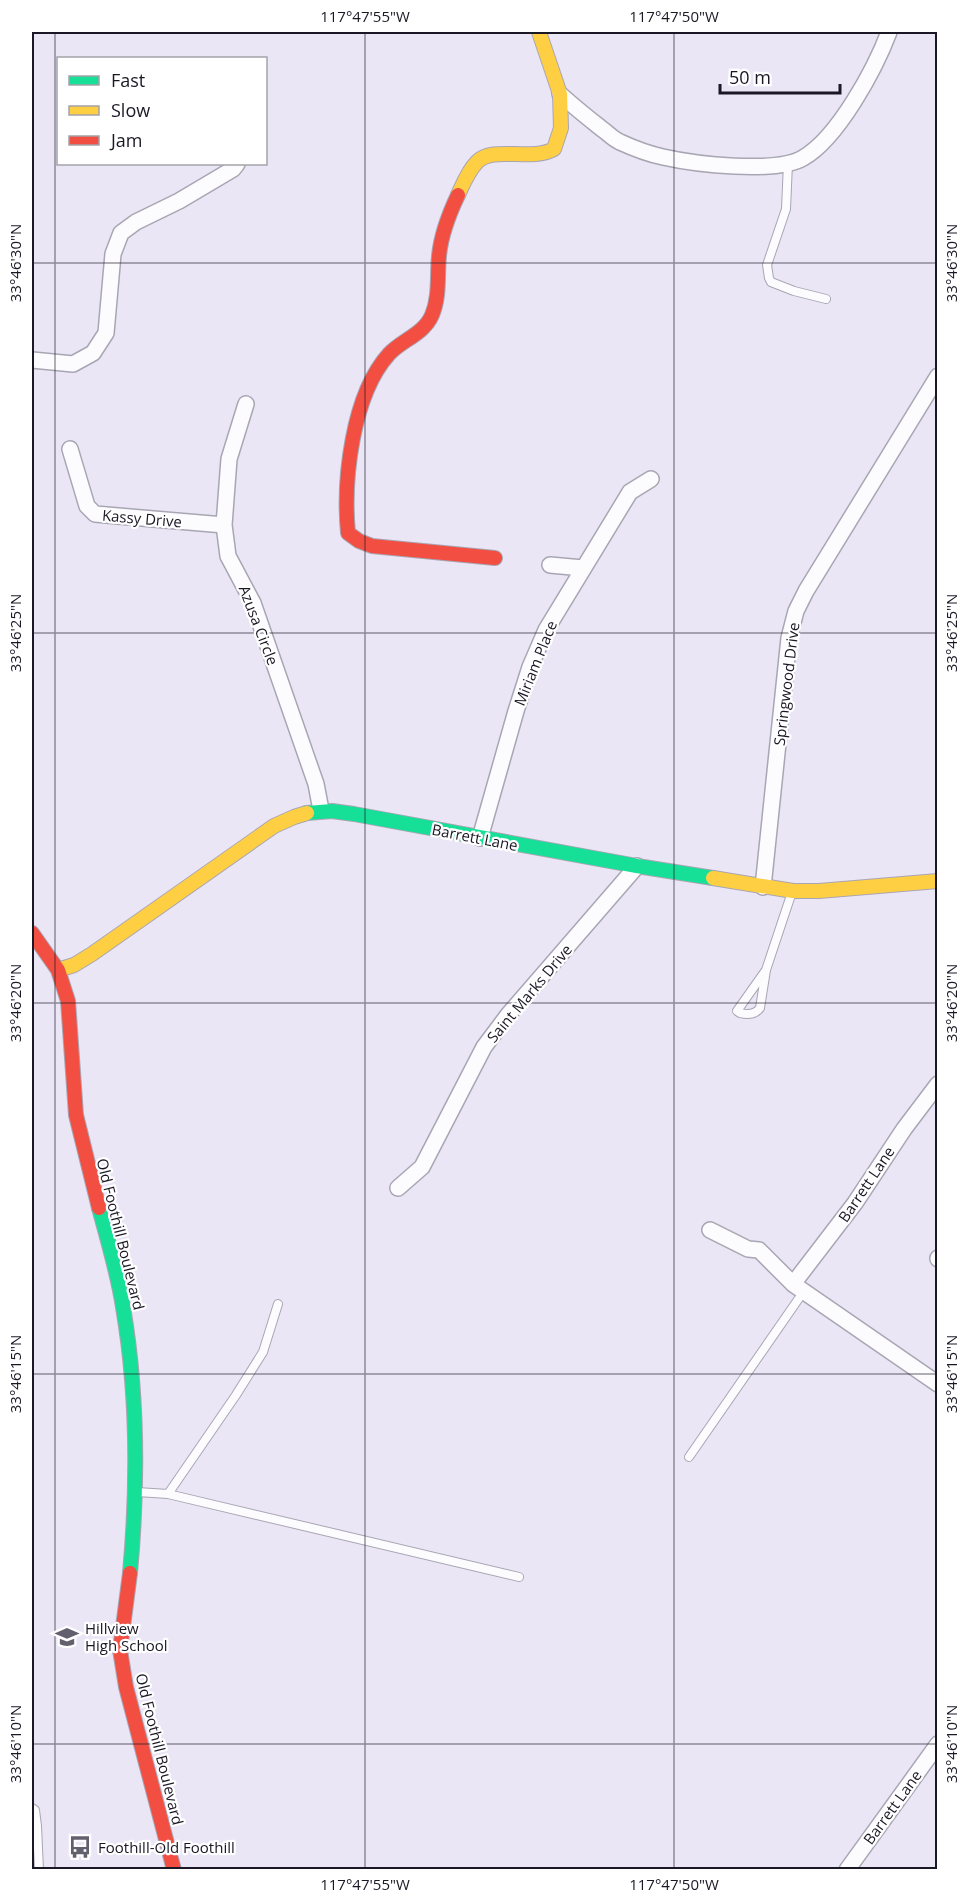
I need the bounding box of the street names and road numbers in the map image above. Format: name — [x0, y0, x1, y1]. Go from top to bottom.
street label: Kassy Drive — [101, 505, 183, 531]
street label: Azusa Circle — [235, 582, 283, 668]
street label: Miriam Place — [509, 617, 561, 709]
street label: Springwood Drive — [769, 621, 803, 747]
street label: Barrett Lane — [430, 819, 520, 855]
street label: Saint Marks Drive — [482, 940, 576, 1046]
street label: Barrett Lane — [833, 1142, 899, 1226]
street label: Old Foothill Boulevard — [93, 1156, 149, 1312]
street label: Old Foothill Boulevard — [132, 1671, 188, 1827]
street label: Barrett Lane — [858, 1766, 926, 1848]

